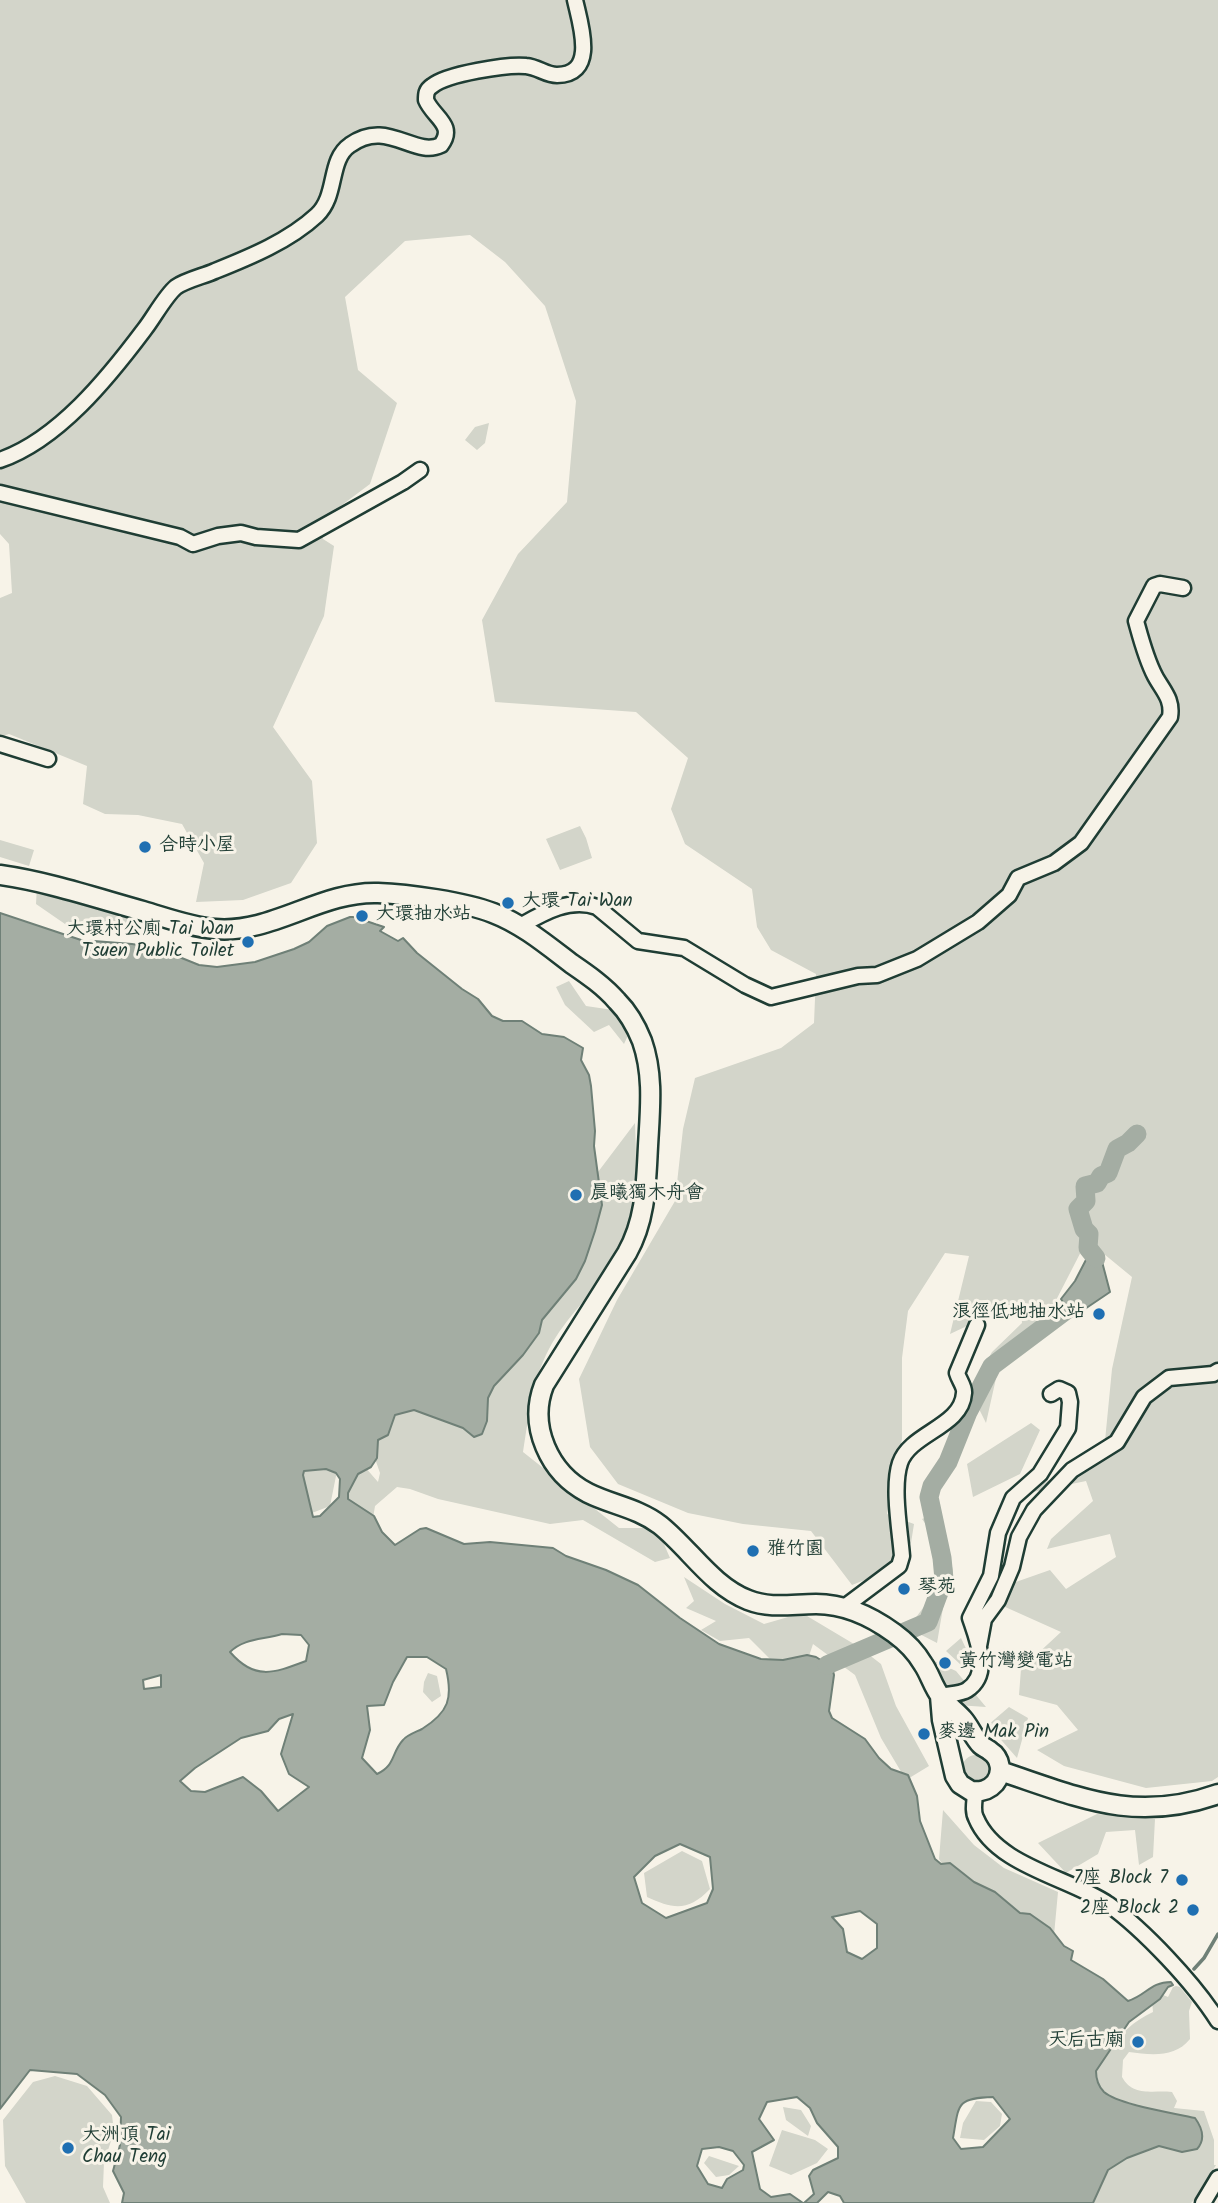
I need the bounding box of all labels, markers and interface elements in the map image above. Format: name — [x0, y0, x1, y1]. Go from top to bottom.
place label: 合時小屋 — [159, 836, 235, 858]
marker: 合時小屋 — [137, 839, 153, 855]
place label: 大環 Tai Wan — [522, 892, 633, 914]
marker: 大環 Tai Wan — [500, 895, 516, 911]
place label: 大環抽水站 — [376, 905, 471, 927]
marker: 大環抽水站 — [354, 908, 370, 924]
place label: 大環村公廁 Tai Wan Tsuen Public Toilet — [66, 920, 234, 964]
marker: 大環村公廁 Tai Wan Tsuen Public Toilet — [240, 934, 256, 950]
place label: 晨曦獨木舟會 — [590, 1184, 704, 1206]
marker: 晨曦獨木舟會 — [568, 1187, 584, 1203]
place label: 浪徑低地抽水站 — [952, 1303, 1085, 1325]
marker: 浪徑低地抽水站 — [1091, 1306, 1107, 1322]
place label: 雅竹園 — [767, 1540, 824, 1562]
marker: 雅竹園 — [745, 1543, 761, 1559]
place label: 琴苑 — [918, 1578, 956, 1600]
marker: 琴苑 — [896, 1581, 912, 1597]
place label: 黃竹灣變電站 — [959, 1652, 1073, 1674]
marker: 黃竹灣變電站 — [937, 1655, 953, 1671]
place label: 麥邊 Mak Pin — [938, 1723, 1049, 1745]
marker: 麥邊 Mak Pin — [916, 1726, 932, 1742]
place label: 7座 Block 7 — [1074, 1869, 1168, 1891]
marker: 7座 Block 7 — [1174, 1872, 1190, 1888]
place label: 2座 Block 2 — [1080, 1899, 1179, 1921]
marker: 2座 Block 2 — [1185, 1902, 1201, 1918]
place label: 天后古廟 — [1048, 2031, 1124, 2053]
marker: 天后古廟 — [1130, 2034, 1146, 2050]
place label: 大洲頂 Tai Chau Teng — [82, 2126, 170, 2170]
marker: 大洲頂 Tai Chau Teng — [60, 2140, 76, 2156]

